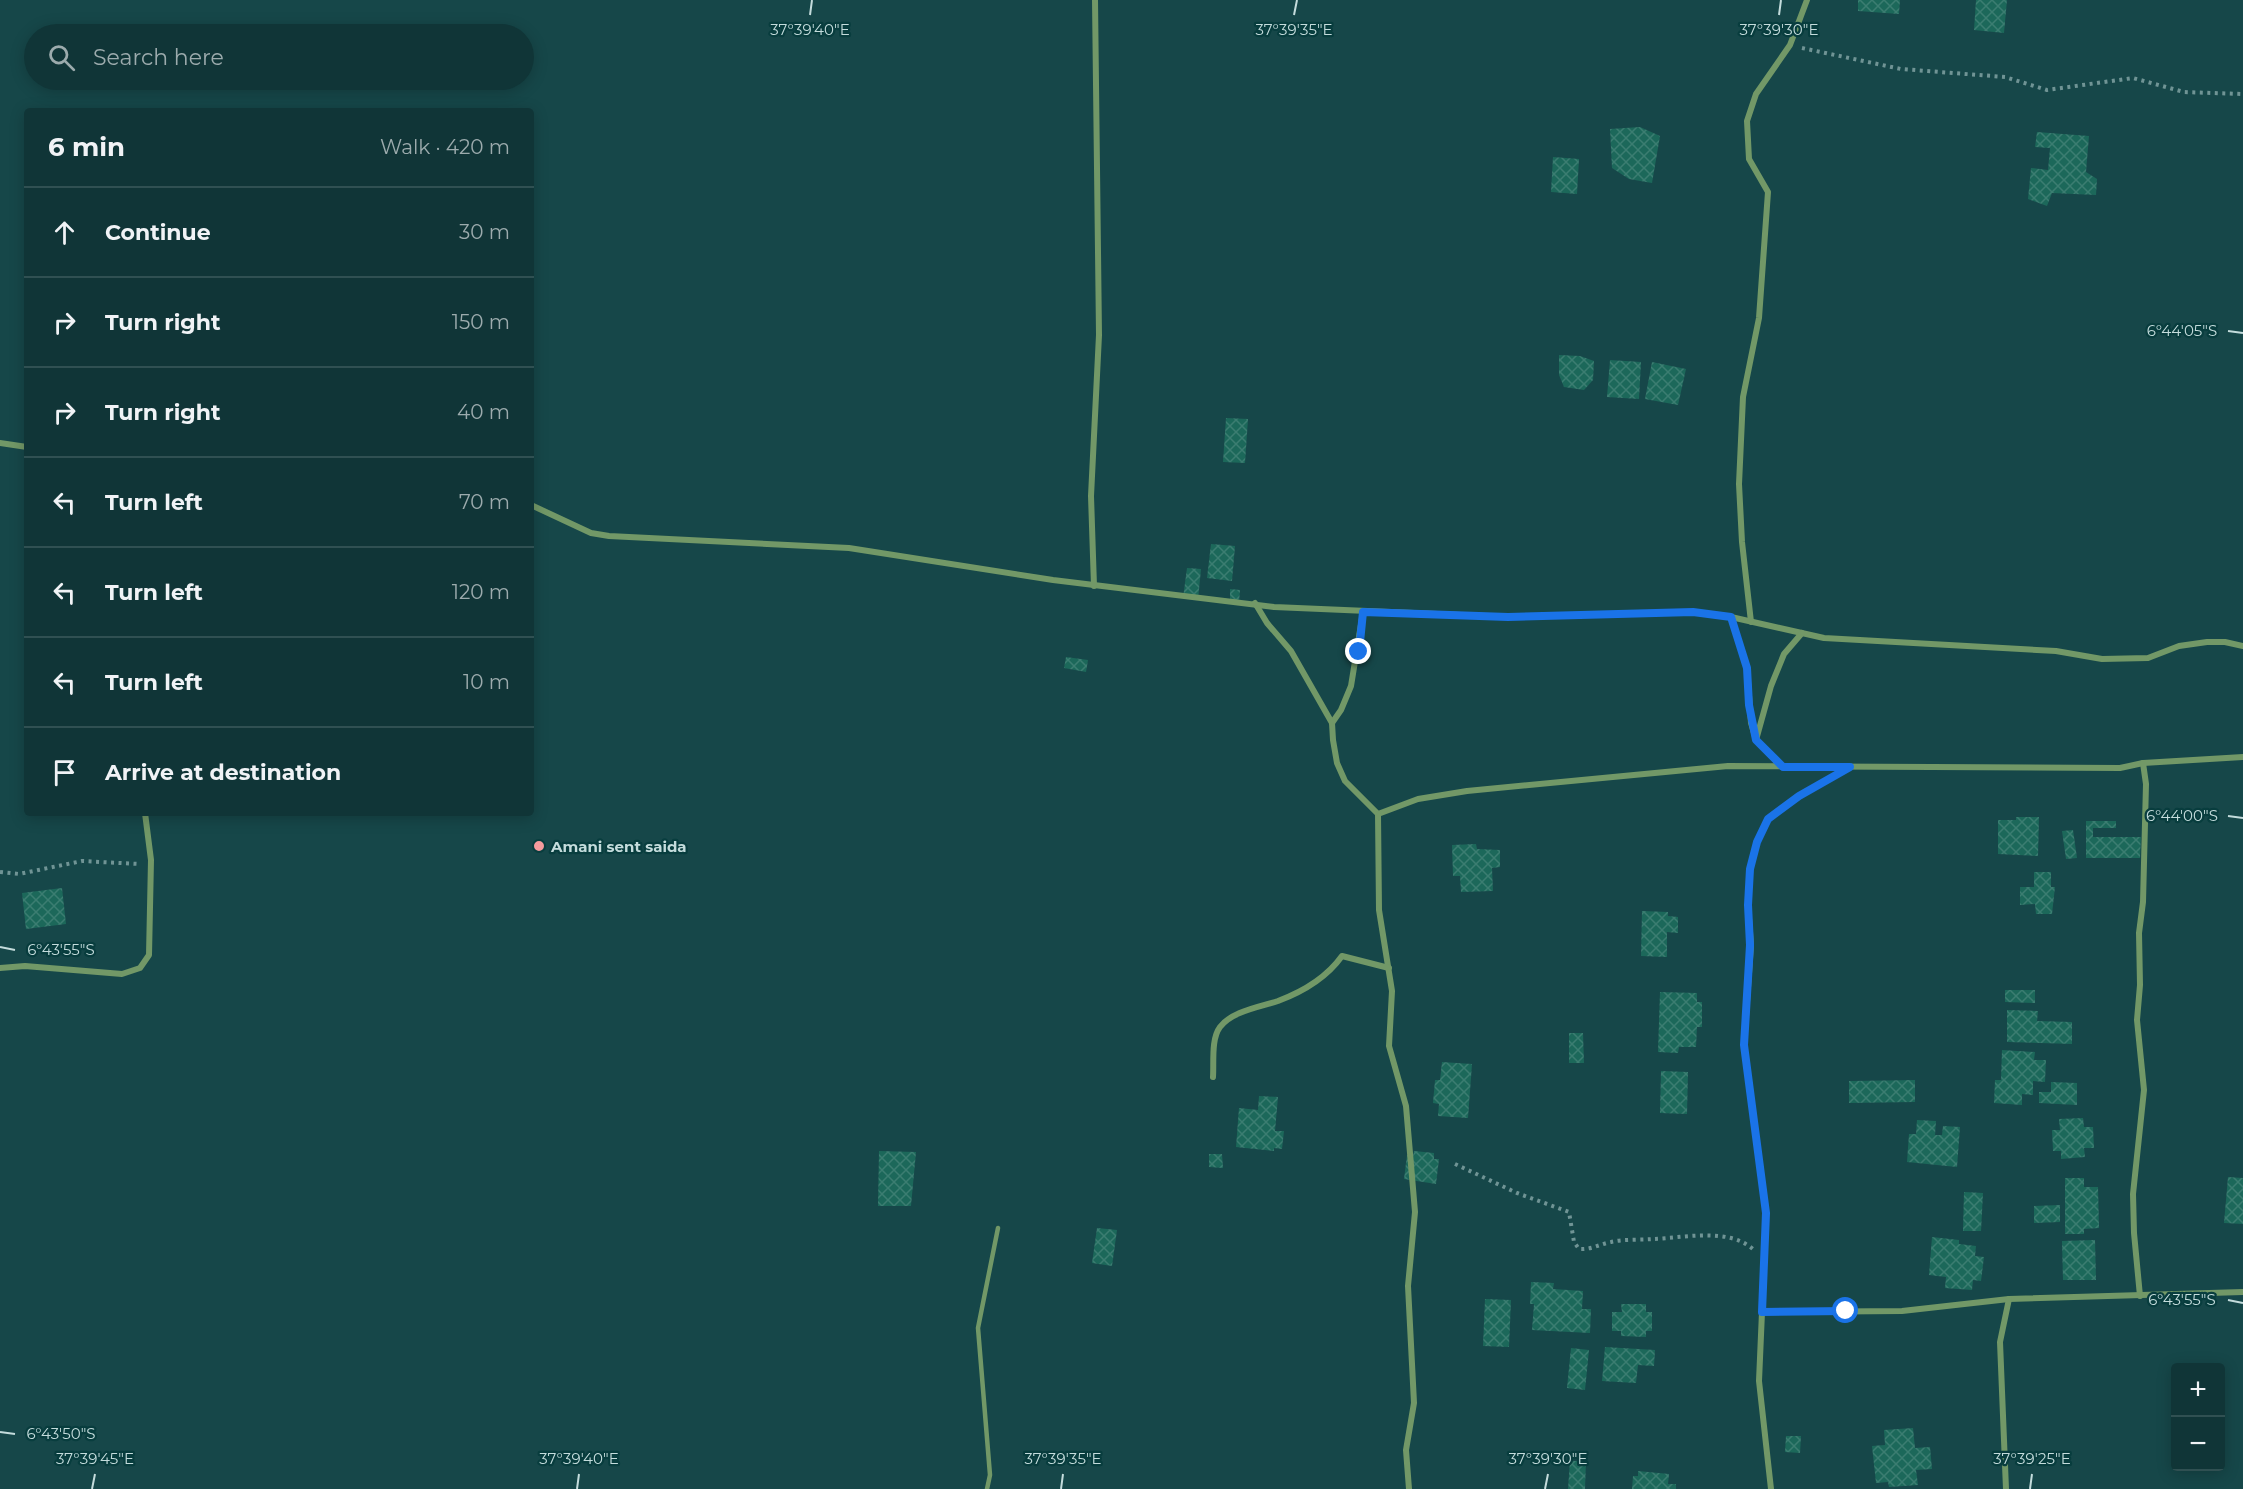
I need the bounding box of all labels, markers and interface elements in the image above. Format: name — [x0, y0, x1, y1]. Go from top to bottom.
text: 37°39'40"E — [770, 20, 850, 39]
text: 37°39'35"E — [1255, 20, 1333, 39]
text: 37°39'30"E — [1740, 20, 1818, 39]
search box — [24, 24, 534, 90]
icon: search — [45, 41, 78, 74]
text: Search here — [93, 44, 224, 71]
text: 6 min — [48, 131, 125, 163]
text: Walk · 420 m — [380, 135, 510, 159]
icon: ahead — [48, 216, 81, 249]
text: Continue — [105, 219, 211, 246]
text: 30 m — [459, 220, 510, 244]
icon: right — [48, 306, 81, 339]
text: Turn right — [105, 309, 220, 336]
text: 150 m — [452, 310, 510, 334]
text: 6°44'05"S — [2147, 321, 2217, 340]
icon: right — [48, 396, 81, 429]
text: Turn right — [105, 399, 220, 426]
text: 40 m — [457, 400, 510, 424]
icon: left — [48, 486, 81, 519]
text: Turn left — [105, 489, 203, 516]
text: 70 m — [459, 490, 510, 514]
icon: left — [48, 576, 81, 609]
text: Turn left — [105, 579, 203, 606]
text: 120 m — [452, 580, 510, 604]
route end — [1345, 638, 1371, 664]
icon: left — [48, 666, 81, 699]
text: Turn left — [105, 669, 203, 696]
text: 10 m — [463, 670, 510, 694]
icon: arrive — [48, 756, 81, 789]
text: Arrive at destination — [105, 759, 341, 786]
text: 6°44'00"S — [2146, 806, 2218, 825]
place label: Amani sent saida — [550, 837, 687, 856]
marker: Amani sent saida — [532, 839, 546, 853]
text: 6°43'55"S — [27, 940, 95, 959]
text: 6°43'55"S — [2148, 1290, 2216, 1309]
route start — [1832, 1297, 1858, 1323]
map controls — [2171, 1363, 2225, 1471]
button: + — [2171, 1363, 2225, 1417]
button: − — [2171, 1417, 2225, 1471]
text: 6°43'50"S — [26, 1424, 96, 1443]
text: 37°39'45"E — [56, 1449, 134, 1468]
text: 37°39'40"E — [539, 1449, 619, 1468]
text: 37°39'35"E — [1024, 1449, 1102, 1468]
text: 37°39'30"E — [1509, 1449, 1587, 1468]
text: 37°39'25"E — [1993, 1449, 2071, 1468]

